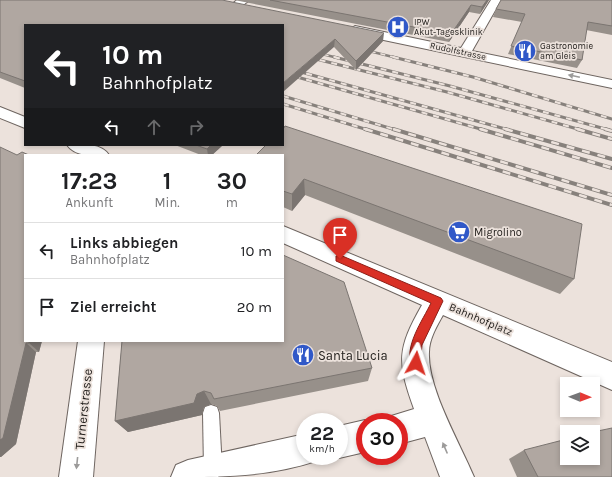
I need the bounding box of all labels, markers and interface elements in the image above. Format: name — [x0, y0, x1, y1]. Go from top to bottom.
hospital icon: IPW Akut-Tagesklinik — [385, 14, 411, 40]
place label: IPW Akut-Tagesklinik — [414, 17, 483, 37]
text: 10 m — [102, 38, 163, 71]
restaurant icon: Gastronomie am Gleis — [512, 38, 538, 64]
icon: left — [36, 40, 88, 92]
street label: Rudolfstrasse — [429, 40, 487, 62]
place label: Gastronomie am Gleis — [540, 41, 593, 61]
text: Bahnhofplatz — [102, 72, 212, 94]
one-way arrow — [568, 72, 580, 78]
icon: left — [101, 116, 123, 138]
icon: ahead — [143, 116, 165, 138]
icon: right — [185, 116, 207, 138]
text: 17:23 — [61, 167, 118, 195]
text: 1 — [163, 167, 171, 195]
text: 30 — [217, 167, 247, 195]
text: Ankunft — [65, 195, 113, 210]
text: Min. — [155, 195, 180, 210]
text: m — [226, 195, 238, 210]
pin — [323, 218, 357, 259]
supermarket icon: Migrolino — [446, 219, 472, 245]
icon: arrive — [329, 224, 351, 246]
place label: Migrolino — [474, 226, 522, 239]
text: Links abbiegen — [70, 234, 178, 252]
icon: left — [36, 240, 58, 262]
text: 10 m — [241, 242, 272, 260]
text: Bahnhofplatz — [70, 252, 150, 267]
icon: arrive — [36, 296, 58, 318]
text: Ziel erreicht — [70, 298, 156, 316]
text: 20 m — [237, 298, 272, 316]
street label: Bahnhofplatz — [447, 300, 514, 339]
restaurant icon: Santa Lucia — [290, 342, 316, 368]
position arrow — [395, 342, 437, 384]
place label: Santa Lucia — [318, 348, 388, 363]
street label: Turnerstrasse — [72, 368, 95, 450]
north arrow — [560, 377, 600, 417]
map controls — [560, 377, 600, 465]
speed limit sign: 30 — [356, 413, 408, 465]
text: 22 — [310, 422, 334, 445]
button: layers — [560, 425, 600, 465]
one-way arrow — [442, 442, 448, 454]
text: km/h — [309, 443, 335, 455]
one-way arrow — [74, 457, 81, 469]

